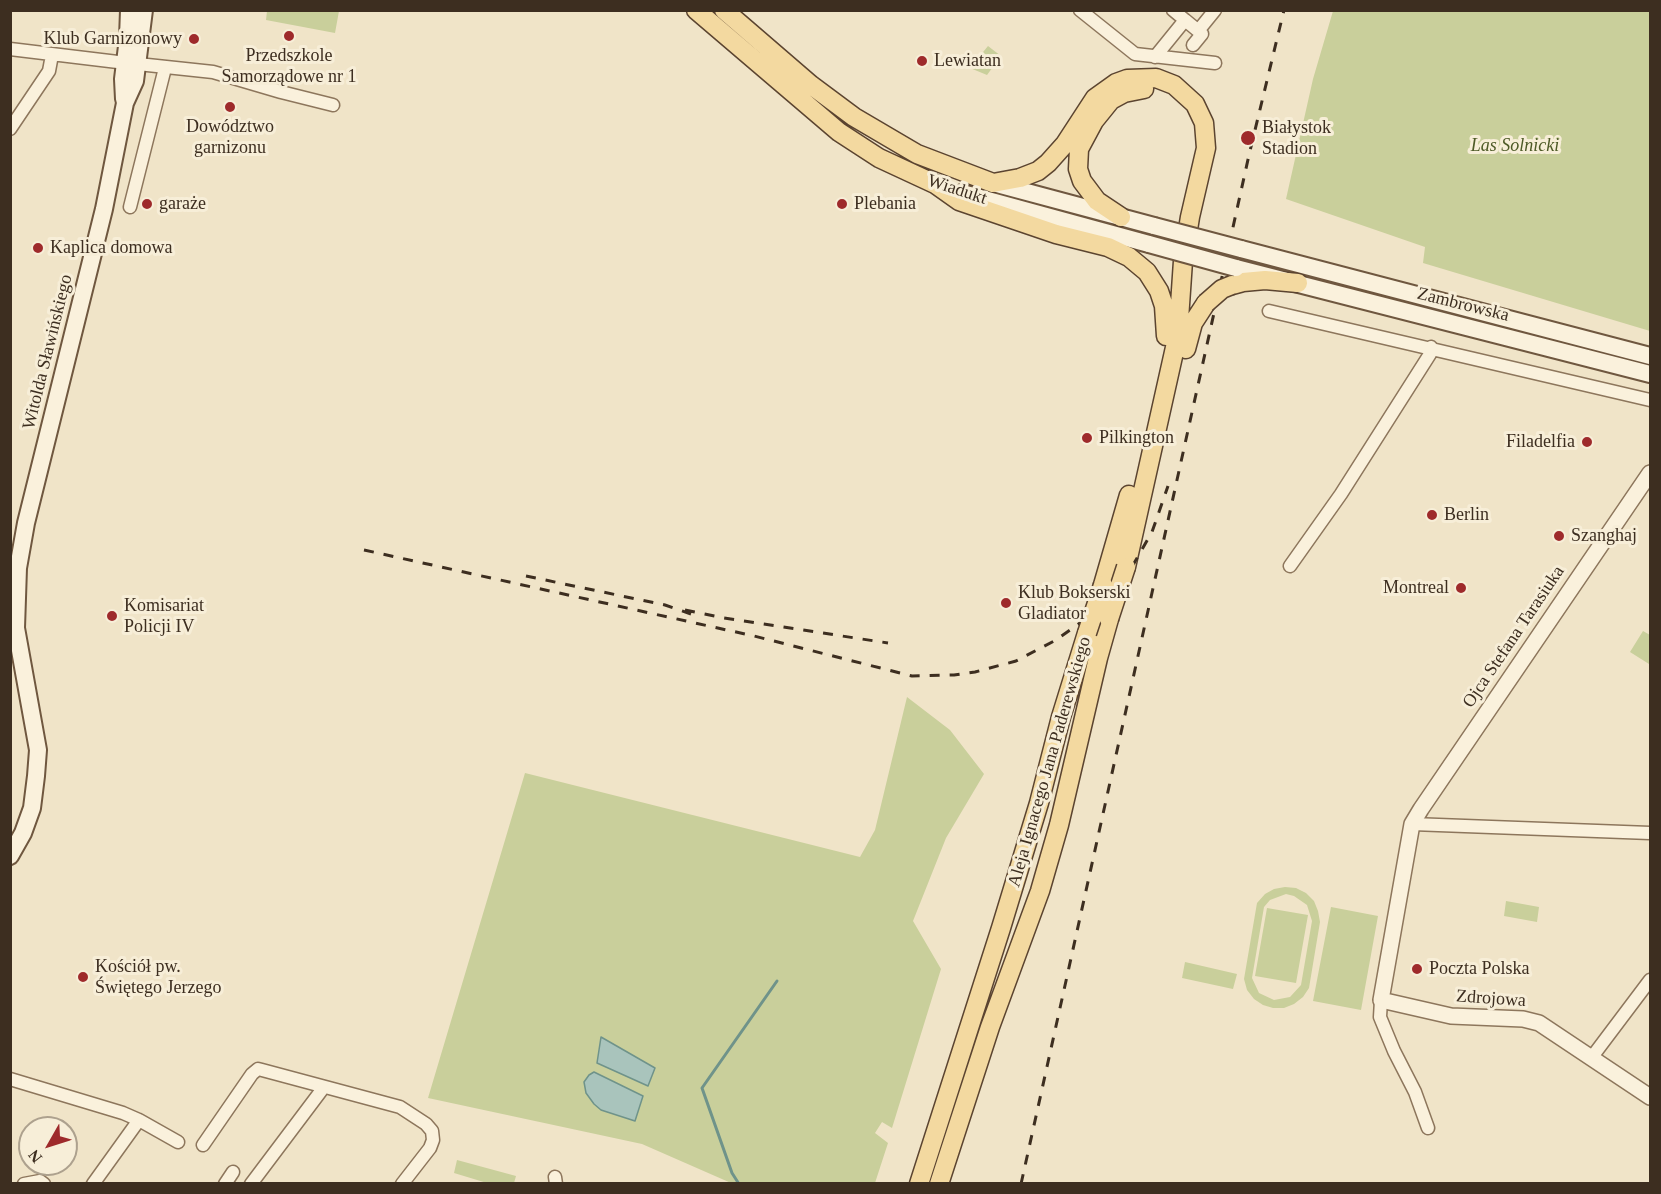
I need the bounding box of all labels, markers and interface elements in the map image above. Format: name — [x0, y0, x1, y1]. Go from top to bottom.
place label: Klub Garnizonowy — [44, 28, 182, 50]
marker: Przedszkole Samorządowe nr 1 — [282, 29, 296, 43]
marker: Klub Garnizonowy — [187, 32, 201, 46]
place label: Przedszkole Samorządowe nr 1 — [222, 45, 356, 88]
place label: Lewiatan — [934, 50, 1001, 72]
marker: Lewiatan — [915, 54, 929, 68]
marker: Dowództwo garnizonu — [223, 100, 237, 114]
place label: Dowództwo garnizonu — [186, 116, 274, 158]
place label: Białystok Stadion — [1262, 117, 1331, 160]
marker: Białystok Stadion — [1239, 129, 1257, 147]
park label: Las Solnicki — [1471, 135, 1559, 157]
street label: Wiadukt — [925, 170, 989, 210]
place label: garaże — [159, 193, 206, 215]
place label: Plebania — [854, 193, 916, 215]
marker: garaże — [140, 197, 154, 211]
marker: Plebania — [835, 197, 849, 211]
place label: Kaplica domowa — [50, 237, 172, 259]
marker: Kaplica domowa — [31, 241, 45, 255]
street label: Witolda Sławińskiego — [18, 272, 78, 432]
street label: Zambrowska — [1415, 283, 1511, 327]
place label: Pilkington — [1099, 427, 1174, 449]
marker: Pilkington — [1080, 431, 1094, 445]
place label: Filadelfia — [1506, 431, 1575, 453]
marker: Filadelfia — [1580, 435, 1594, 449]
place label: Berlin — [1444, 504, 1489, 526]
marker: Berlin — [1425, 508, 1439, 522]
place label: Szanghaj — [1571, 525, 1637, 547]
marker: Szanghaj — [1552, 529, 1566, 543]
street label: Ojca Stefana Tarasiuka — [1458, 562, 1570, 712]
place label: Montreal — [1383, 577, 1449, 599]
marker: Montreal — [1454, 581, 1468, 595]
place label: Klub Bokserski Gladiator — [1018, 582, 1130, 624]
place label: Komisariat Policji IV — [124, 595, 204, 638]
marker: Klub Bokserski Gladiator — [999, 596, 1013, 610]
marker: Komisariat Policji IV — [105, 609, 119, 623]
street label: Aleja Ignacego Jana Paderewskiego — [1004, 634, 1096, 890]
place label: Kościół pw. Świętego Jerzego — [95, 956, 221, 998]
place label: Poczta Polska — [1429, 958, 1529, 980]
marker: Poczta Polska — [1410, 962, 1424, 976]
marker: Kościół pw. Świętego Jerzego — [76, 970, 90, 984]
street label: Zdrojowa — [1455, 986, 1527, 1012]
north arrow — [18, 1116, 78, 1176]
text: N — [25, 1147, 45, 1166]

